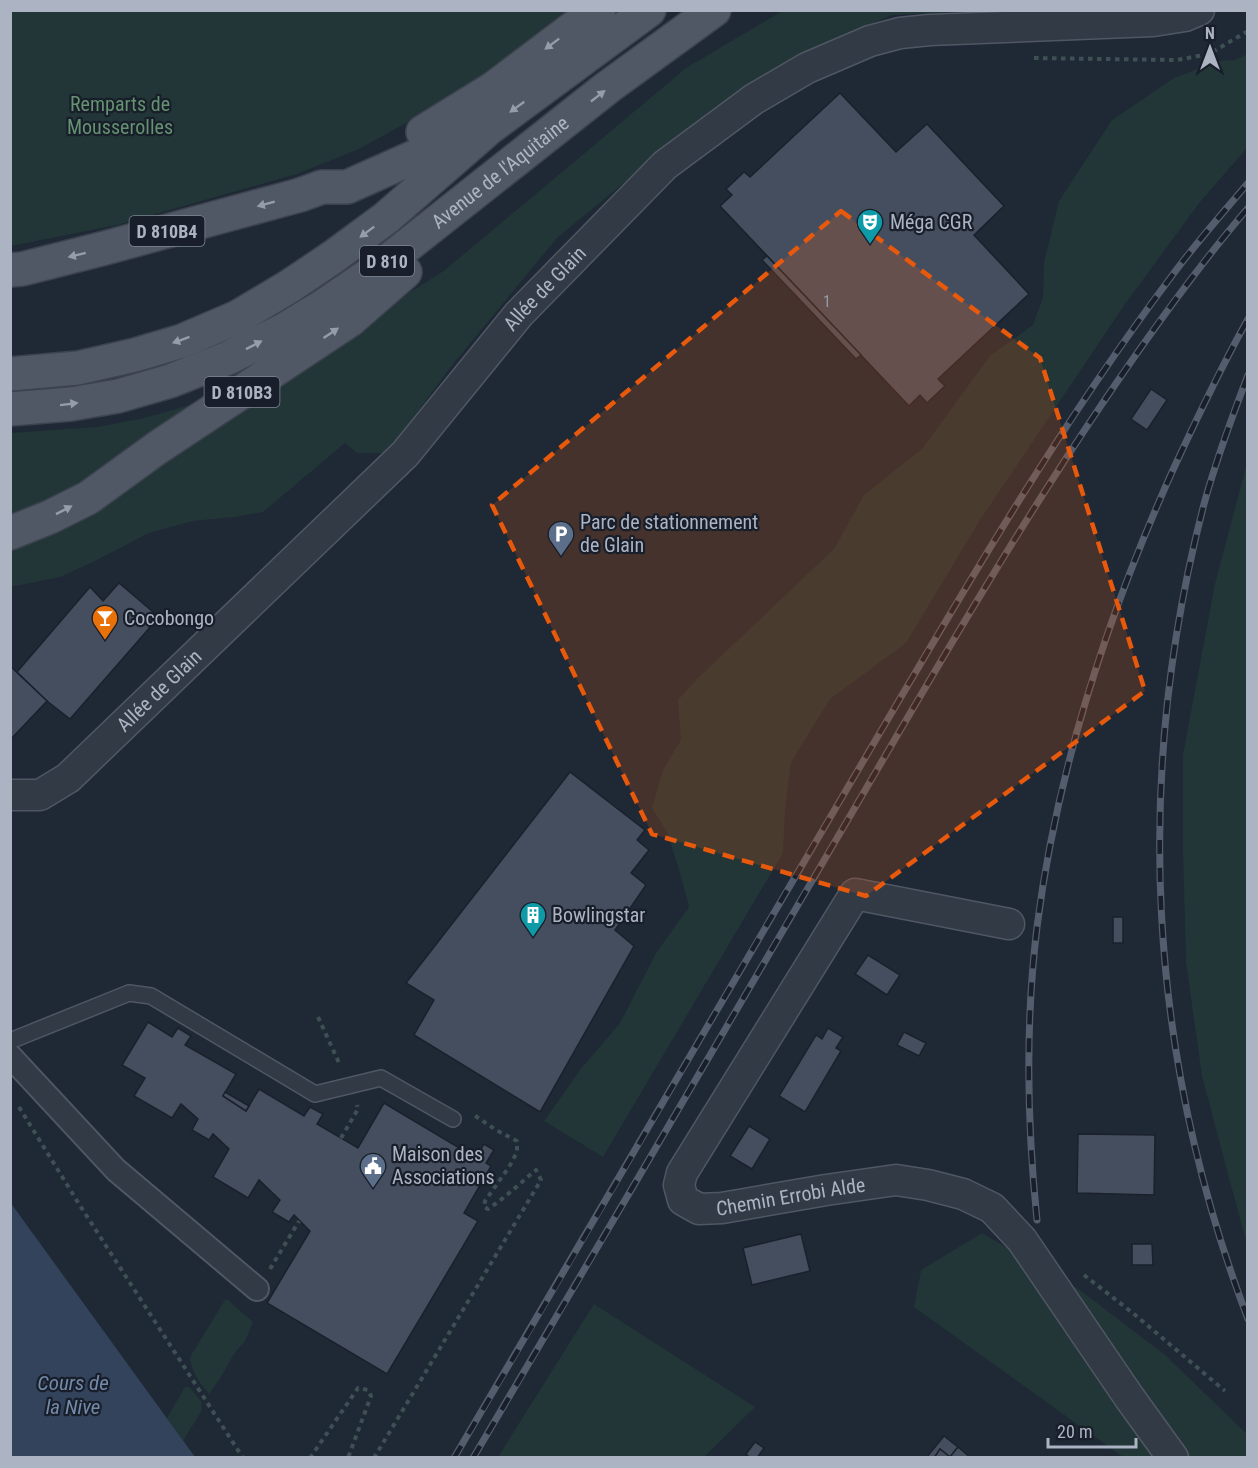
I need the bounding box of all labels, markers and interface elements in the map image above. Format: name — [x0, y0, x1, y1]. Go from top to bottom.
north arrow — [1180, 18, 1240, 78]
text: N — [1205, 24, 1215, 43]
one-way arrow — [544, 38, 559, 50]
one-way arrow — [590, 90, 605, 102]
park label: Remparts de Mousserolles — [67, 92, 173, 139]
one-way arrow — [509, 101, 525, 113]
street label: Avenue de l'Aquitaine — [427, 111, 574, 234]
one-way arrow — [257, 200, 275, 209]
theatre icon: Méga CGR — [855, 207, 885, 245]
place label: Méga CGR — [890, 210, 973, 234]
road number: D 810B4 — [130, 216, 204, 246]
one-way arrow — [360, 225, 375, 237]
street label: Allée de Glain — [498, 241, 591, 335]
road number: D 810 — [360, 246, 414, 276]
one-way arrow — [68, 251, 87, 261]
house number: 1 — [823, 292, 831, 311]
one-way arrow — [323, 327, 339, 338]
one-way arrow — [172, 336, 190, 346]
one-way arrow — [245, 341, 262, 350]
road number: D 810B3 — [204, 377, 280, 407]
one-way arrow — [59, 399, 78, 409]
one-way arrow — [56, 506, 73, 515]
place label: Parc de stationnement de Glain — [580, 510, 758, 557]
parking icon: Parc de stationnement de Glain — [546, 519, 576, 557]
bar icon: Cocobongo — [90, 603, 120, 641]
place label: Cocobongo — [124, 606, 214, 630]
street label: Allée de Glain — [112, 644, 206, 737]
building icon: Bowlingstar — [518, 900, 548, 938]
place label: Bowlingstar — [552, 903, 645, 927]
place label: Maison des Associations — [392, 1142, 495, 1189]
public building icon: Maison des Associations — [358, 1151, 388, 1189]
street label: Chemin Errobi Alde — [716, 1173, 867, 1220]
water label: Cours de la Nive — [37, 1371, 109, 1419]
scale bar — [1048, 1411, 1136, 1449]
text: 20 m — [1057, 1421, 1092, 1442]

